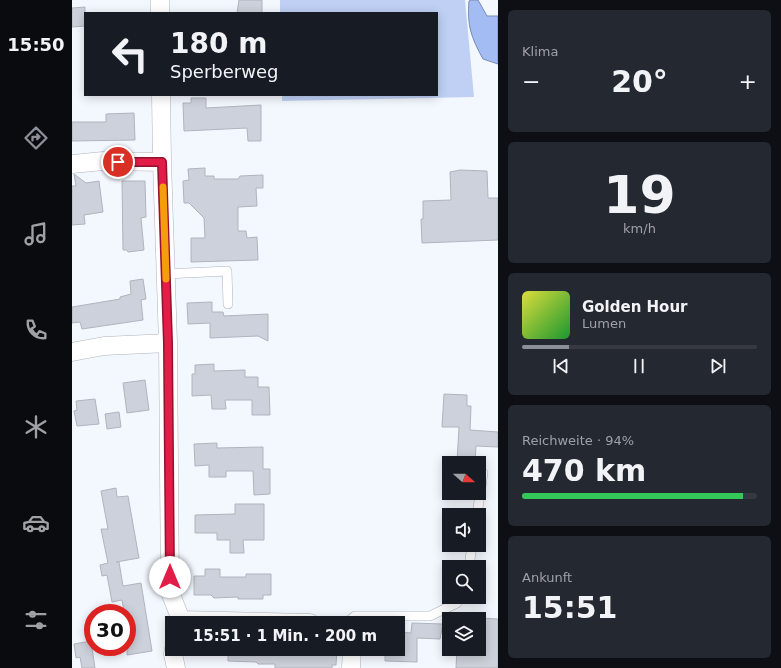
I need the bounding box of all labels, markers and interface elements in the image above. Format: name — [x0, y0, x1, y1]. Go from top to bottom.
text: 180 m — [170, 27, 267, 60]
icon: left — [104, 28, 156, 80]
text: 15:50 — [7, 34, 65, 55]
text: Klima — [522, 44, 558, 59]
text: Sperberweg — [170, 61, 278, 82]
text: 20° — [611, 64, 668, 99]
text: − — [522, 69, 540, 94]
text: + — [739, 69, 757, 94]
icon: directions — [22, 124, 50, 152]
pin — [101, 145, 135, 179]
icon: arrive — [107, 151, 129, 173]
text: 19 — [603, 165, 676, 225]
icon: music — [22, 220, 50, 248]
text: km/h — [623, 221, 656, 236]
text: Golden Hour — [582, 298, 688, 316]
icon: phone — [22, 316, 50, 344]
text: Lumen — [582, 316, 626, 331]
icon: previous — [550, 355, 572, 377]
icon: pause — [628, 355, 650, 377]
icon: next — [707, 355, 729, 377]
icon: climate — [22, 413, 50, 441]
text: Reichweite · 94% — [522, 433, 634, 448]
text: 470 km — [522, 453, 646, 488]
north arrow — [442, 456, 486, 500]
map controls — [442, 456, 486, 656]
button: sound — [442, 508, 486, 552]
icon: car — [22, 509, 50, 537]
position arrow — [149, 556, 191, 598]
button: search — [442, 560, 486, 604]
text: Ankunft — [522, 570, 572, 585]
text: 15:51 — [522, 590, 618, 625]
speed limit sign: 30 — [84, 604, 136, 656]
icon: filters — [22, 606, 50, 634]
button: layers — [442, 612, 486, 656]
text: 15:51 · 1 Min. · 200 m — [193, 627, 377, 645]

